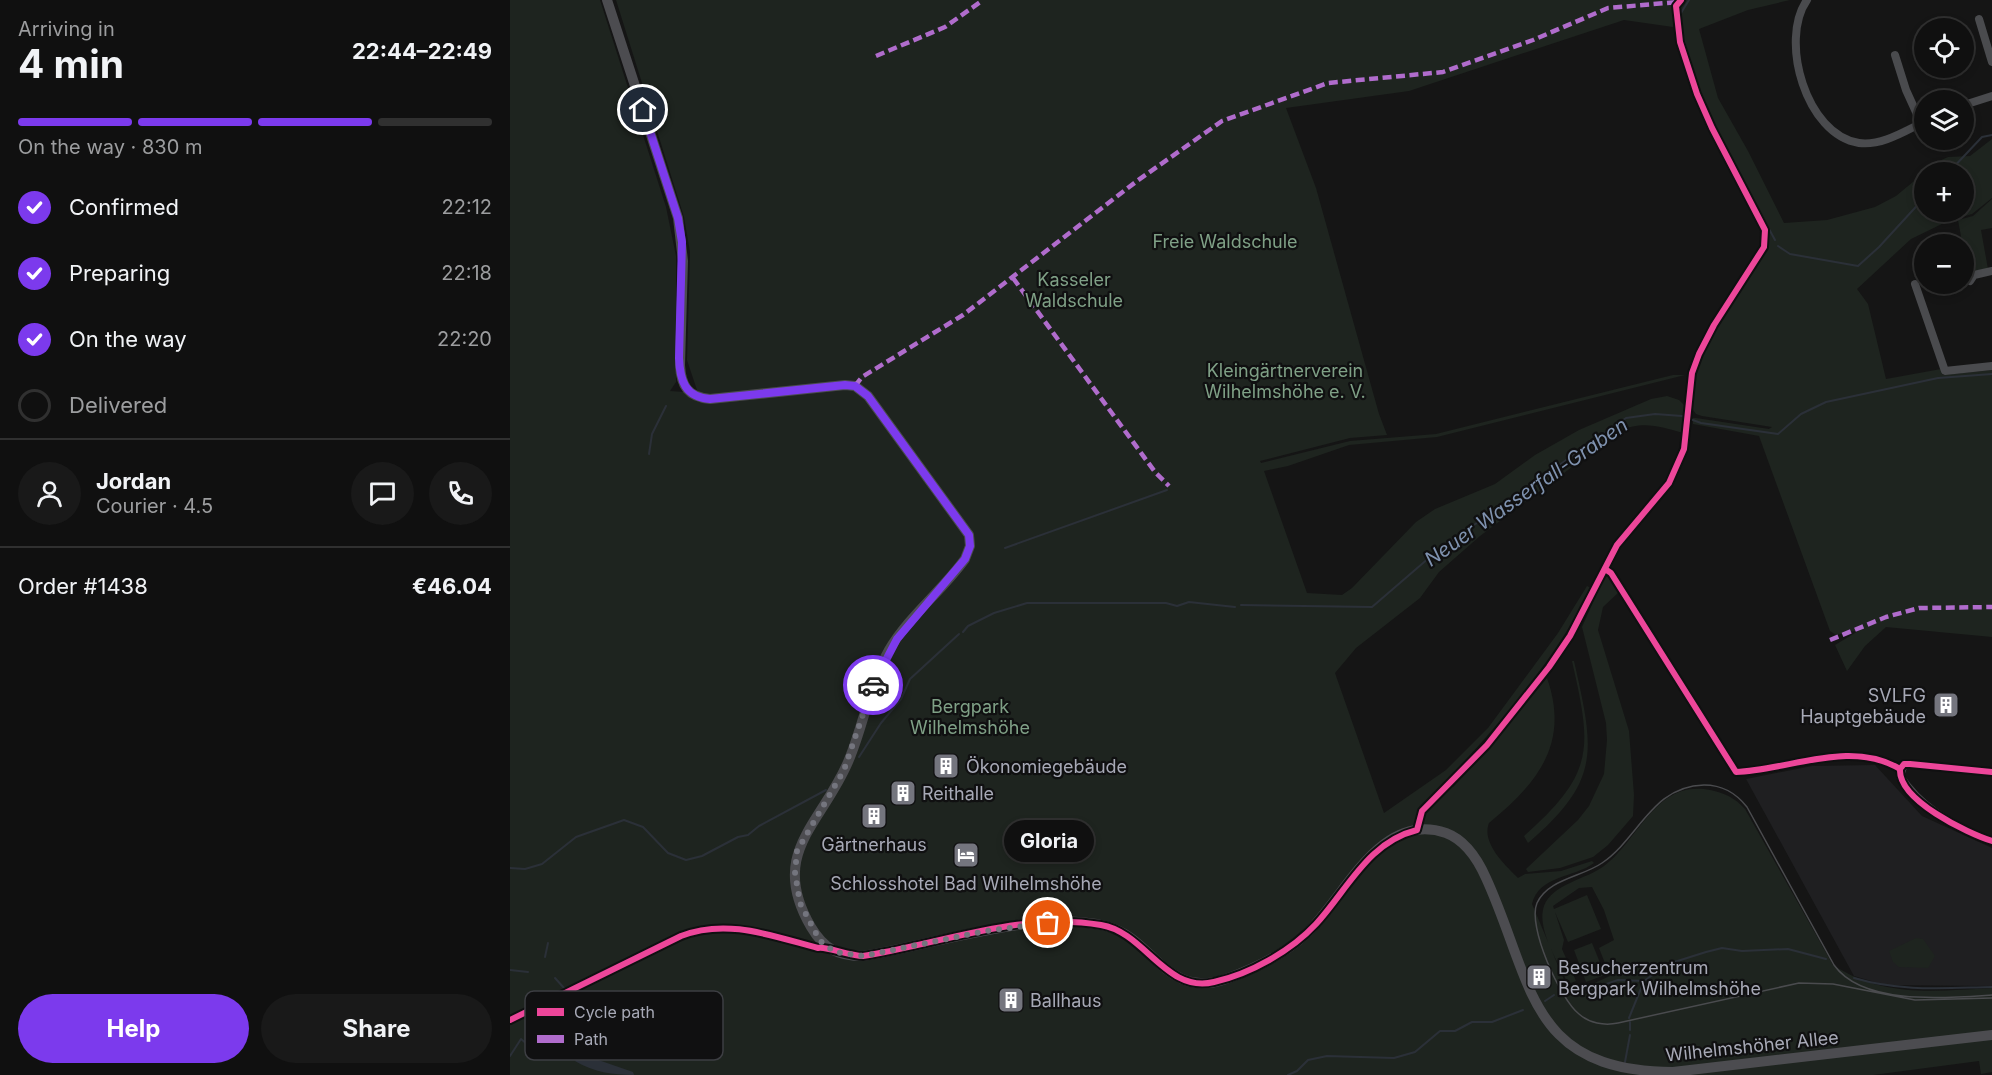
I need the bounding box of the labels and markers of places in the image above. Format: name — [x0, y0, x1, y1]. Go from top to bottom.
pin — [617, 84, 668, 135]
place label: SVLFG Hauptgebäude — [1800, 685, 1926, 727]
building icon: SVLFG Hauptgebäude — [1931, 690, 1961, 720]
building icon: Ökonomiegebäude — [931, 751, 961, 781]
place label: Ökonomiegebäude — [966, 755, 1127, 777]
building icon: Reithalle — [888, 778, 918, 808]
place label: Reithalle — [922, 783, 994, 804]
building icon: Gärtnerhaus — [859, 801, 889, 831]
callout: Gloria — [1003, 821, 1093, 863]
place label: Gärtnerhaus — [821, 834, 927, 855]
hotel icon: Schlosshotel Bad Wilhelmshöhe — [951, 840, 981, 870]
place label: Schlosshotel Bad Wilhelmshöhe — [830, 873, 1102, 894]
pin — [1022, 897, 1073, 948]
place label: Besucherzentrum Bergpark Wilhelmshöhe — [1558, 957, 1761, 999]
building icon: Besucherzentrum Bergpark Wilhelmshöhe — [1524, 962, 1554, 992]
building icon: Ballhaus — [996, 985, 1026, 1015]
place label: Ballhaus — [1030, 990, 1102, 1011]

